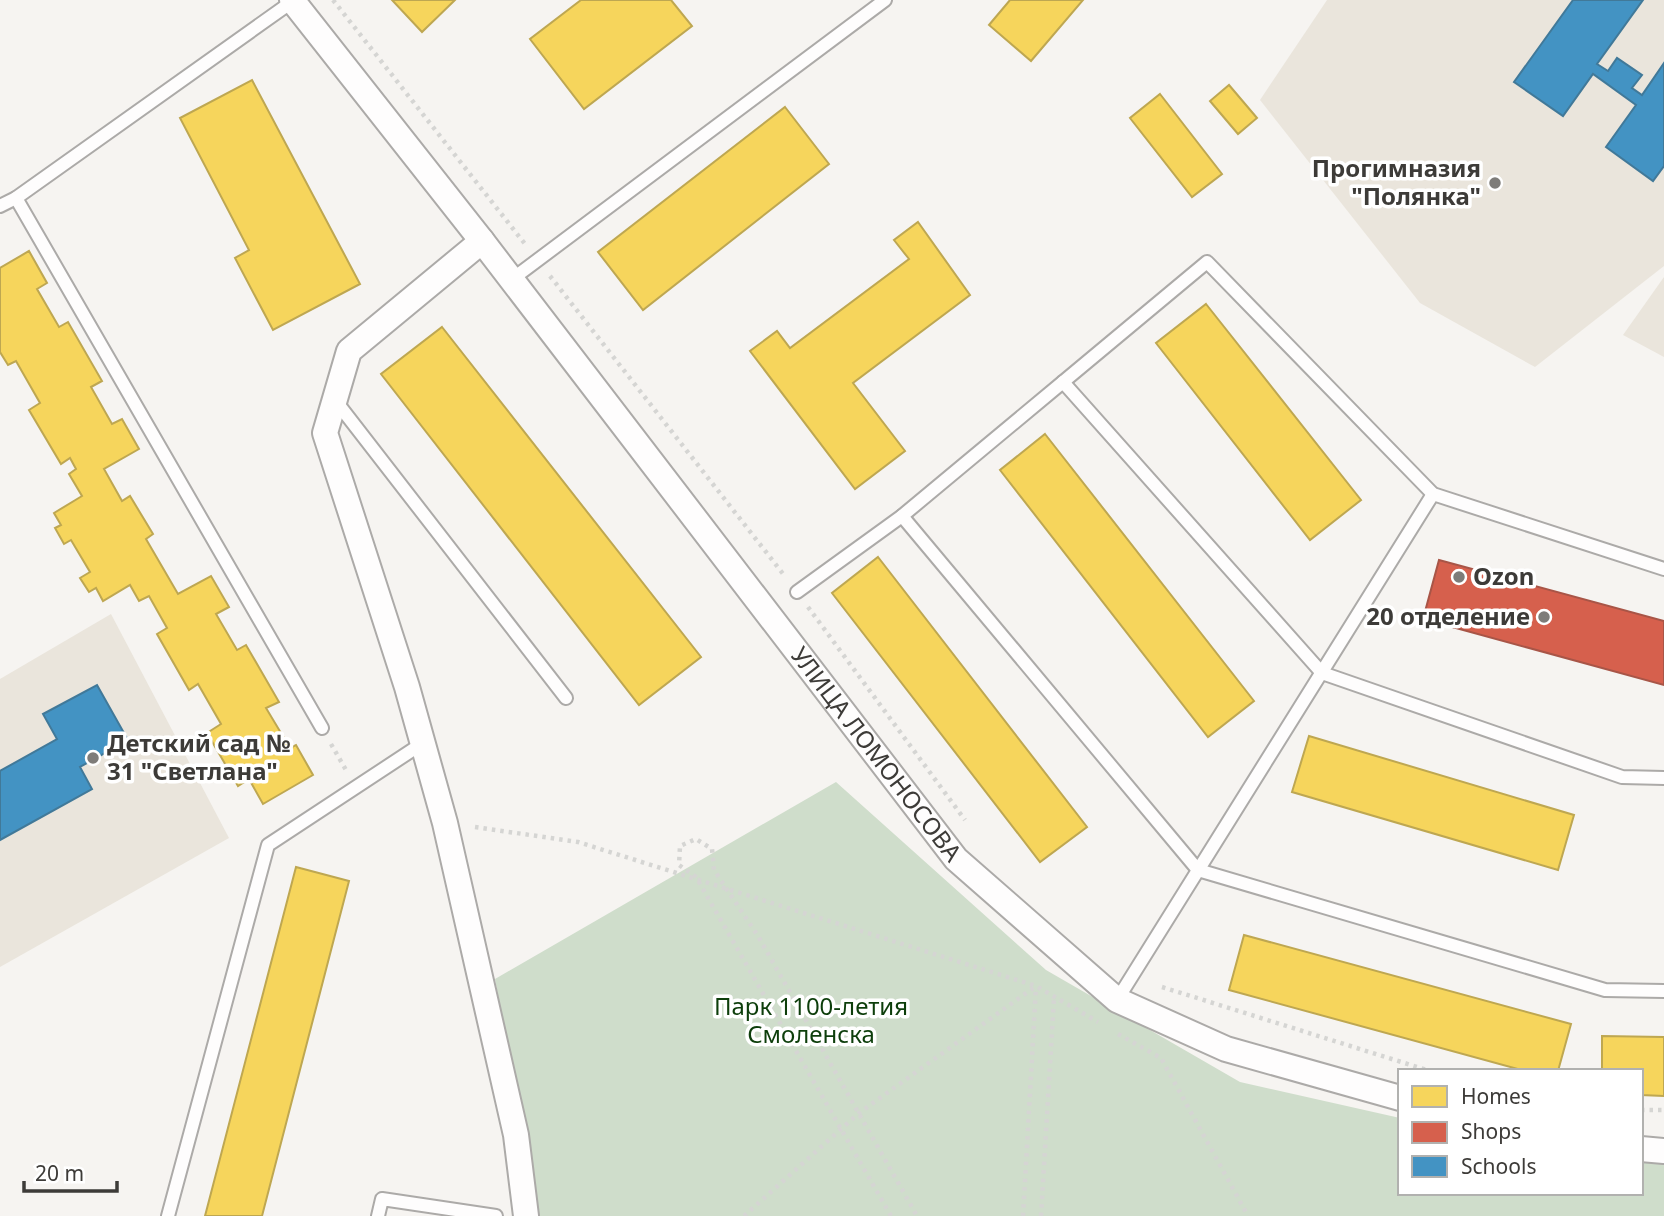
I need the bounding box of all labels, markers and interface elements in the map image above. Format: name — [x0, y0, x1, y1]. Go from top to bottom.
place label: Прогимназия "Полянка" — [1312, 151, 1481, 212]
marker: Прогимназия "Полянка" — [1487, 175, 1503, 191]
place label: Ozon — [1473, 559, 1534, 592]
marker: Ozon — [1451, 569, 1467, 585]
place label: 20 отделение — [1366, 599, 1530, 632]
marker: 20 отделение — [1536, 609, 1552, 625]
street label: УЛИЦА ЛОМОНОСОВА — [784, 640, 970, 868]
place label: Детский сад № 31 "Светлана" — [107, 726, 291, 787]
marker: Детский сад № 31 "Светлана" — [85, 750, 101, 766]
park label: Парк 1100-летия Смоленска — [714, 989, 908, 1050]
legend — [1398, 1069, 1643, 1195]
text: Homes — [1461, 1082, 1531, 1110]
text: Shops — [1461, 1117, 1521, 1145]
scale bar — [24, 1150, 117, 1194]
text: Schools — [1461, 1152, 1536, 1180]
text: 20 m — [35, 1159, 84, 1187]

